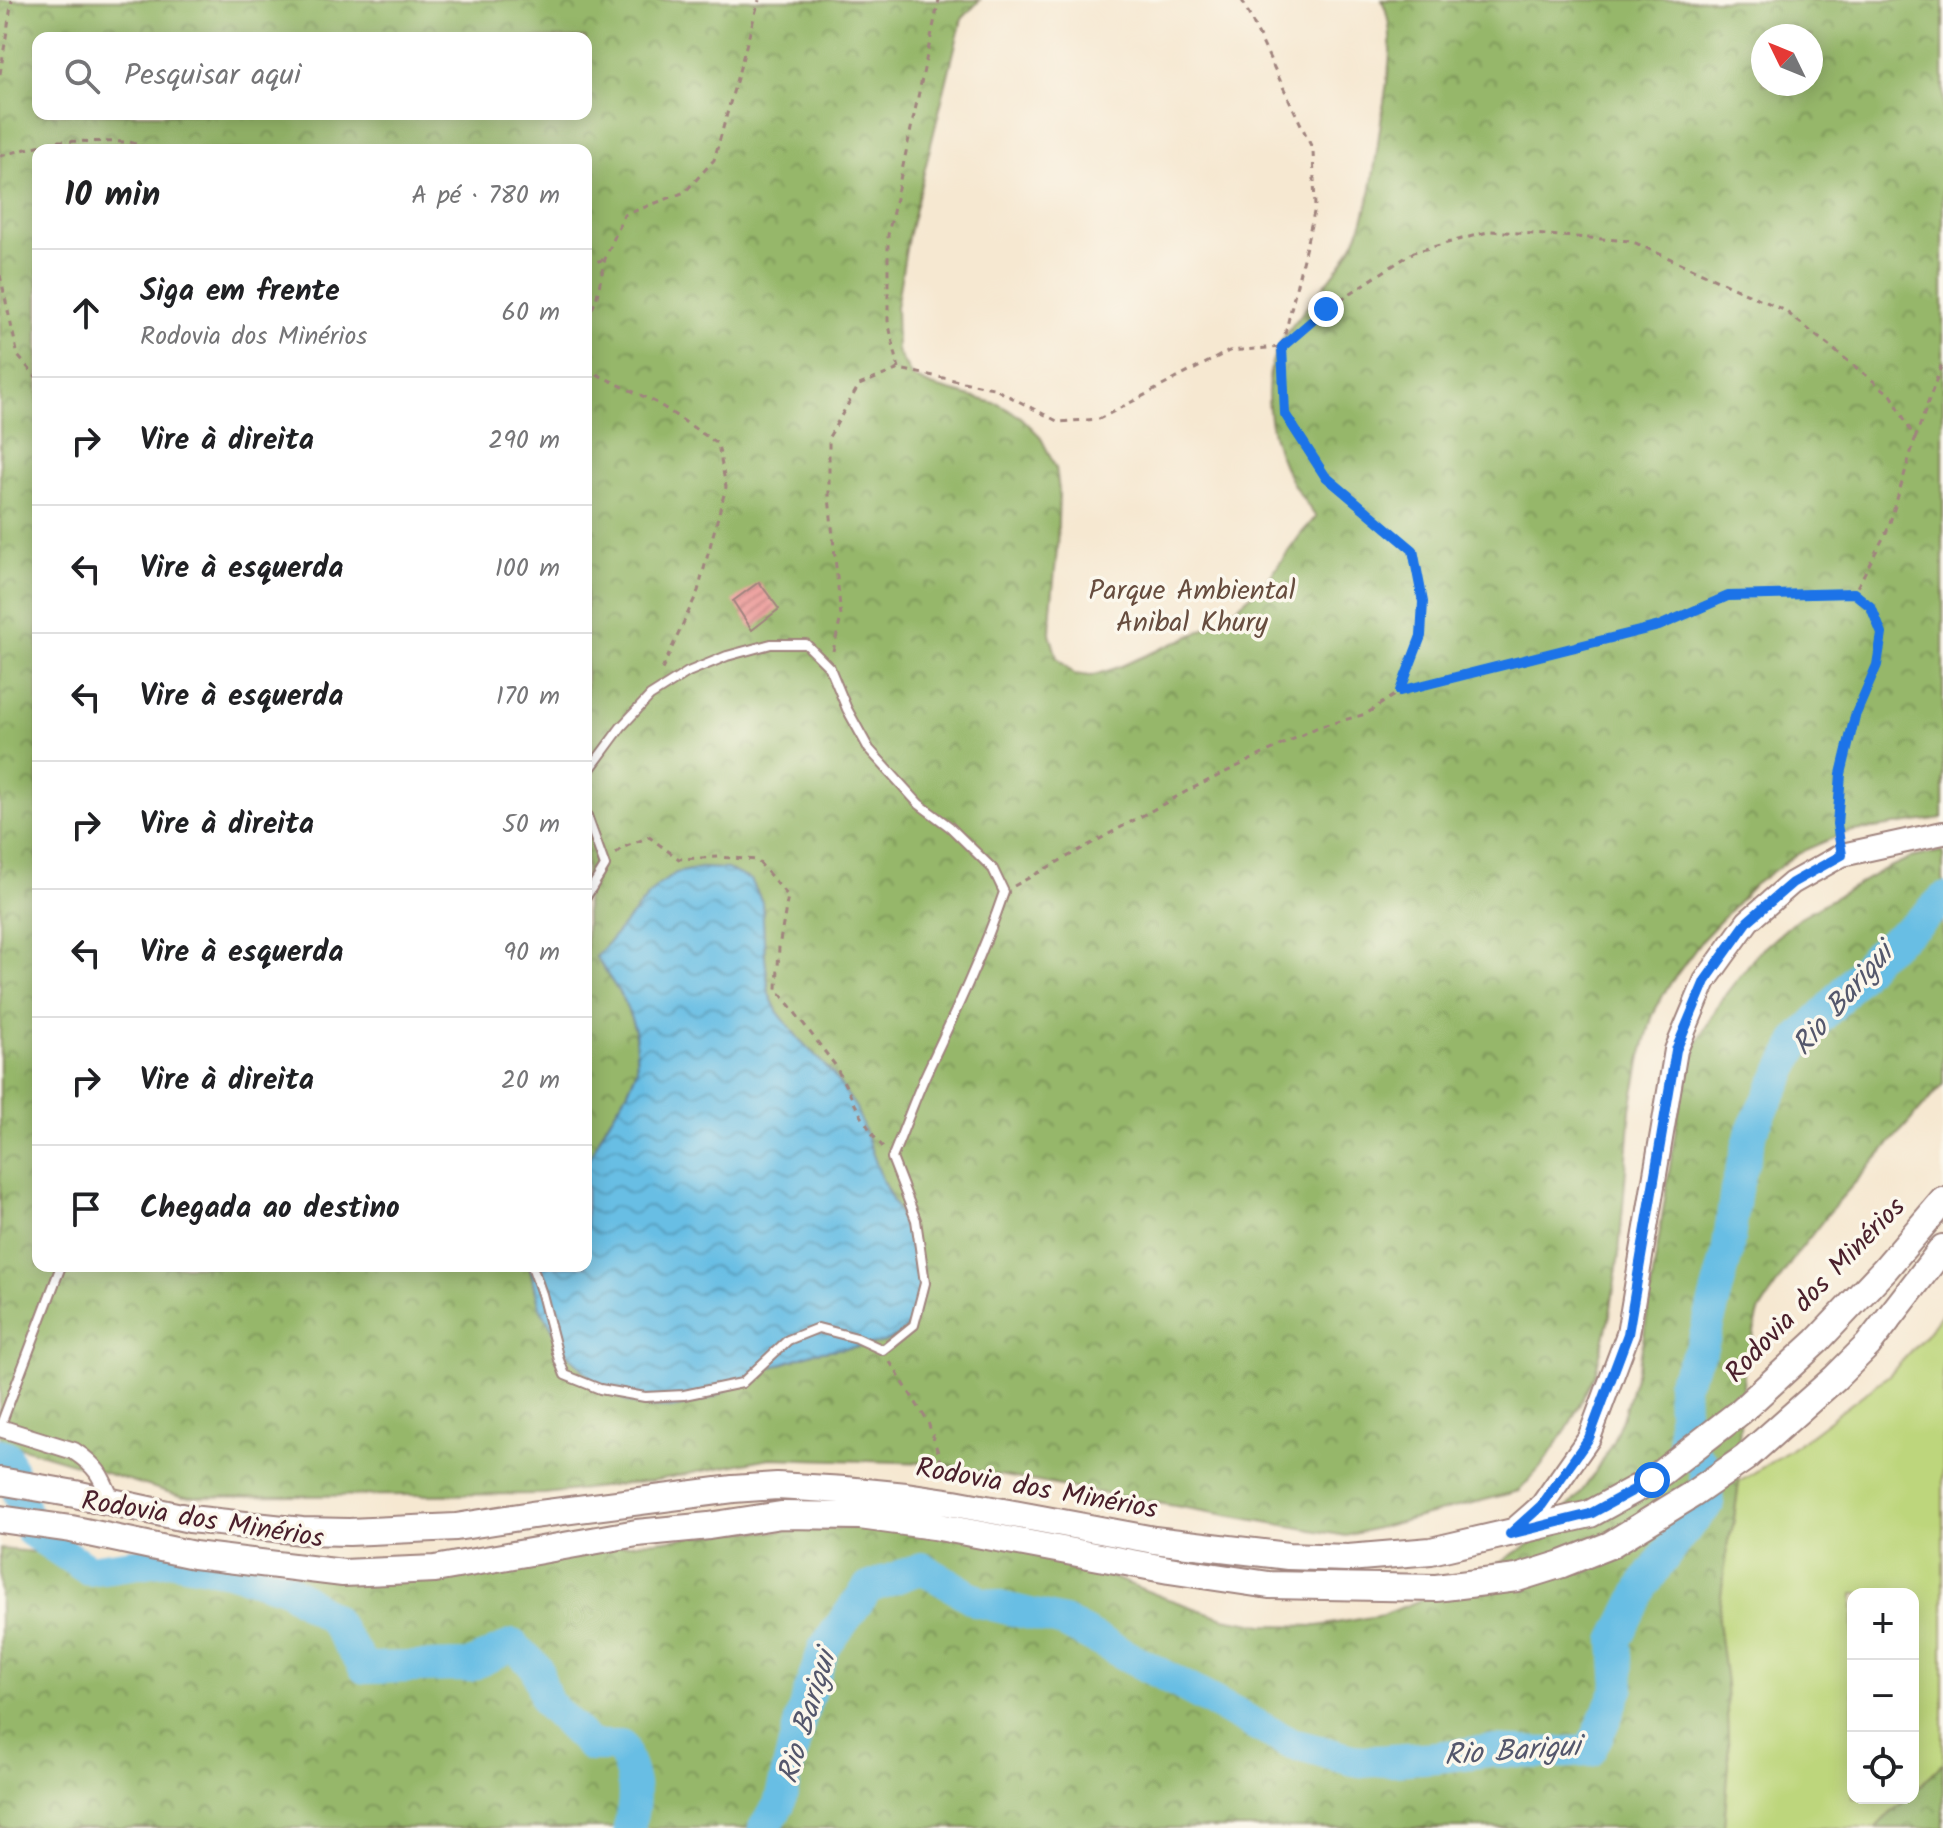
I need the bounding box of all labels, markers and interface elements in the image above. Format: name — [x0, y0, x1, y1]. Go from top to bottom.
north arrow — [1751, 24, 1823, 96]
search box — [32, 32, 592, 120]
text: Pesquisar aqui — [124, 52, 301, 100]
icon: search — [60, 54, 104, 98]
text: 10 min — [64, 169, 160, 223]
text: A pé · 780 m — [411, 175, 560, 217]
text: Siga em frente — [140, 268, 340, 316]
icon: ahead — [64, 291, 108, 335]
route end — [1308, 291, 1344, 327]
text: 60 m — [501, 292, 560, 334]
text: Rodovia dos Minérios — [140, 316, 367, 358]
text: Vire à direita — [140, 417, 314, 465]
icon: right — [64, 419, 108, 463]
text: 290 m — [488, 420, 560, 462]
text: Vire à esquerda — [140, 545, 344, 593]
icon: left — [64, 547, 108, 591]
text: 100 m — [495, 548, 560, 590]
park label: Parque Ambiental Anibal Khury — [1088, 569, 1296, 646]
text: Vire à esquerda — [140, 673, 344, 721]
icon: left — [64, 675, 108, 719]
text: 170 m — [496, 676, 560, 718]
text: Vire à direita — [140, 801, 314, 849]
icon: right — [64, 803, 108, 847]
text: 50 m — [502, 804, 560, 846]
text: Vire à esquerda — [140, 929, 344, 977]
water label: Rio Barigui — [1781, 929, 1910, 1068]
icon: left — [64, 931, 108, 975]
text: 90 m — [503, 932, 560, 974]
text: Vire à direita — [140, 1057, 314, 1105]
icon: right — [64, 1059, 108, 1103]
text: 20 m — [501, 1060, 560, 1102]
text: Chegada ao destino — [140, 1185, 400, 1233]
icon: arrive — [64, 1187, 108, 1231]
street label: Rodovia dos Minérios — [1715, 1187, 1917, 1394]
street label: Rodovia dos Minérios — [912, 1446, 1161, 1533]
route start — [1634, 1462, 1670, 1498]
street label: Rodovia dos Minérios — [78, 1479, 327, 1562]
map controls — [1847, 1588, 1919, 1804]
button: + — [1847, 1588, 1919, 1660]
water label: Rio Barigui — [765, 1640, 853, 1790]
button: − — [1847, 1660, 1919, 1732]
water label: Rio Barigui — [1442, 1723, 1588, 1781]
button: locate — [1847, 1732, 1919, 1804]

